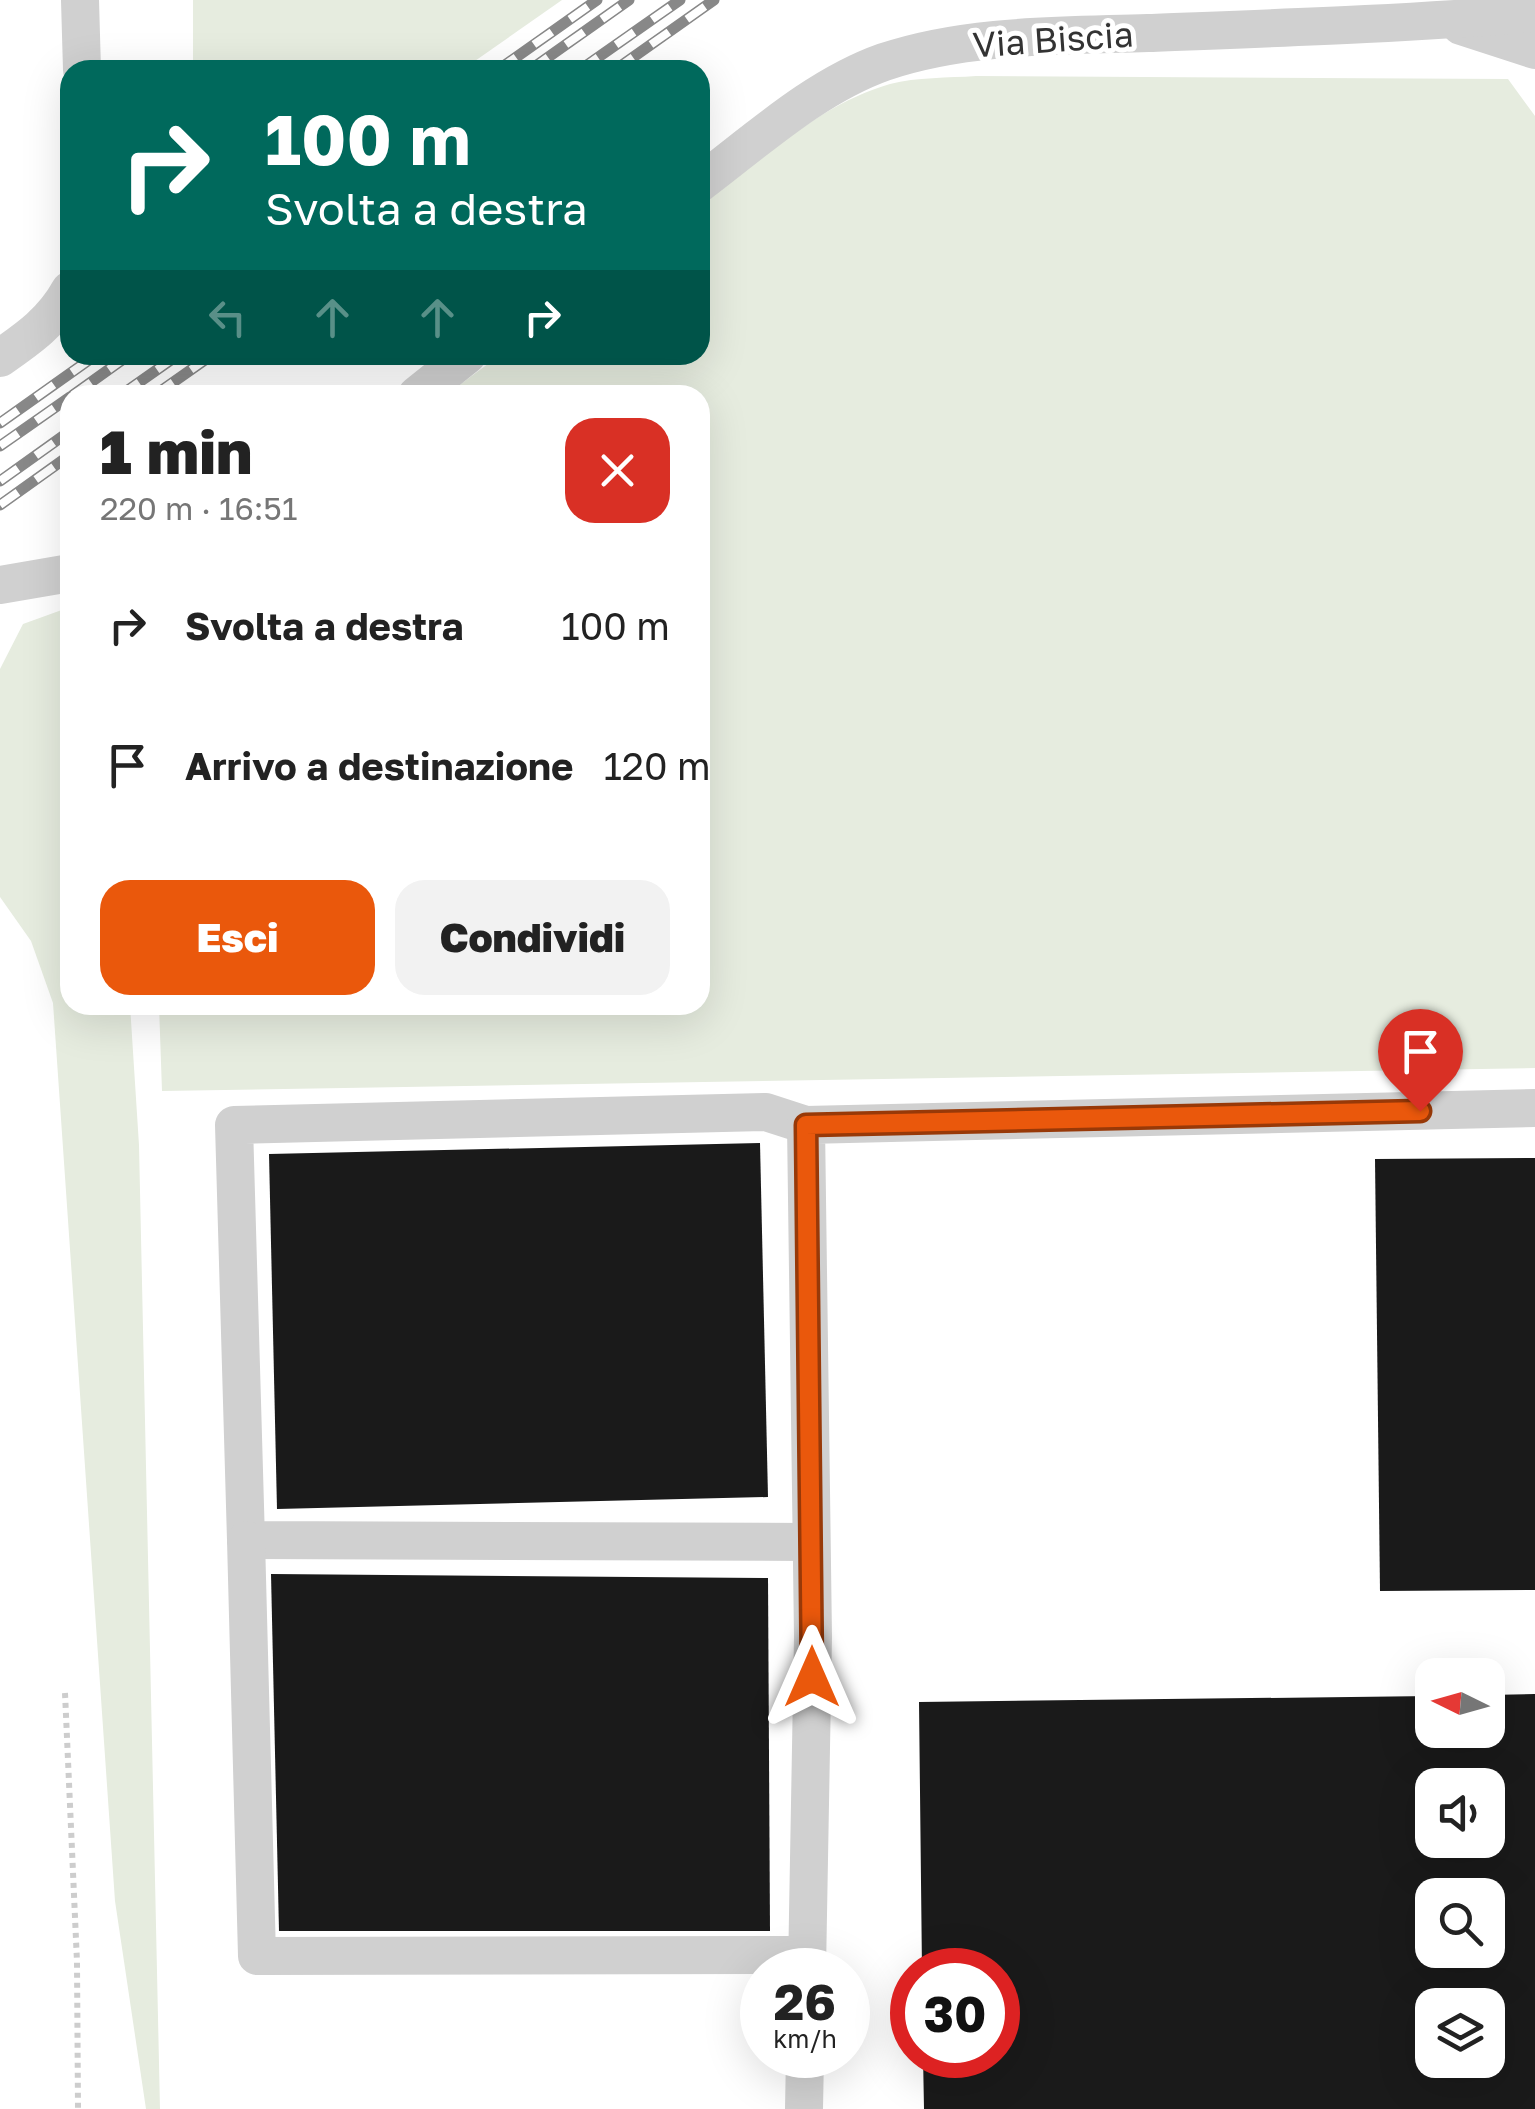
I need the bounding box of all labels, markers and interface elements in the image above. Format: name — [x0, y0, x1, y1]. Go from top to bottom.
street label: Via Biscia — [971, 12, 1135, 66]
text: 100 m — [265, 96, 471, 180]
icon: right — [100, 100, 230, 230]
text: Svolta a destra — [265, 181, 588, 235]
icon: left — [200, 290, 255, 345]
icon: ahead — [305, 290, 360, 345]
icon: ahead — [410, 290, 465, 345]
icon: right — [515, 290, 570, 345]
text: 1 min — [100, 415, 252, 487]
button: close — [565, 418, 670, 523]
text: 220 m · 16:51 — [100, 489, 297, 527]
icon: right — [100, 598, 155, 653]
text: Svolta a destra — [185, 603, 464, 648]
text: 100 m — [561, 603, 670, 648]
icon: arrive — [100, 738, 155, 793]
text: Arrivo a destinazione — [185, 743, 573, 788]
text: 120 m — [603, 743, 711, 788]
button: Esci — [100, 880, 375, 995]
button: Condividi — [395, 880, 670, 995]
pin — [1378, 1009, 1463, 1112]
icon: arrive — [1393, 1024, 1448, 1079]
position arrow — [760, 1625, 864, 1729]
north arrow — [1415, 1658, 1505, 1748]
map controls — [1415, 1658, 1505, 2078]
button: sound — [1415, 1768, 1505, 1858]
button: search — [1415, 1878, 1505, 1968]
speed limit sign: 30 — [890, 1948, 1020, 2078]
text: 26 — [774, 1971, 836, 2031]
button: layers — [1415, 1988, 1505, 2078]
text: km/h — [773, 2023, 837, 2054]

